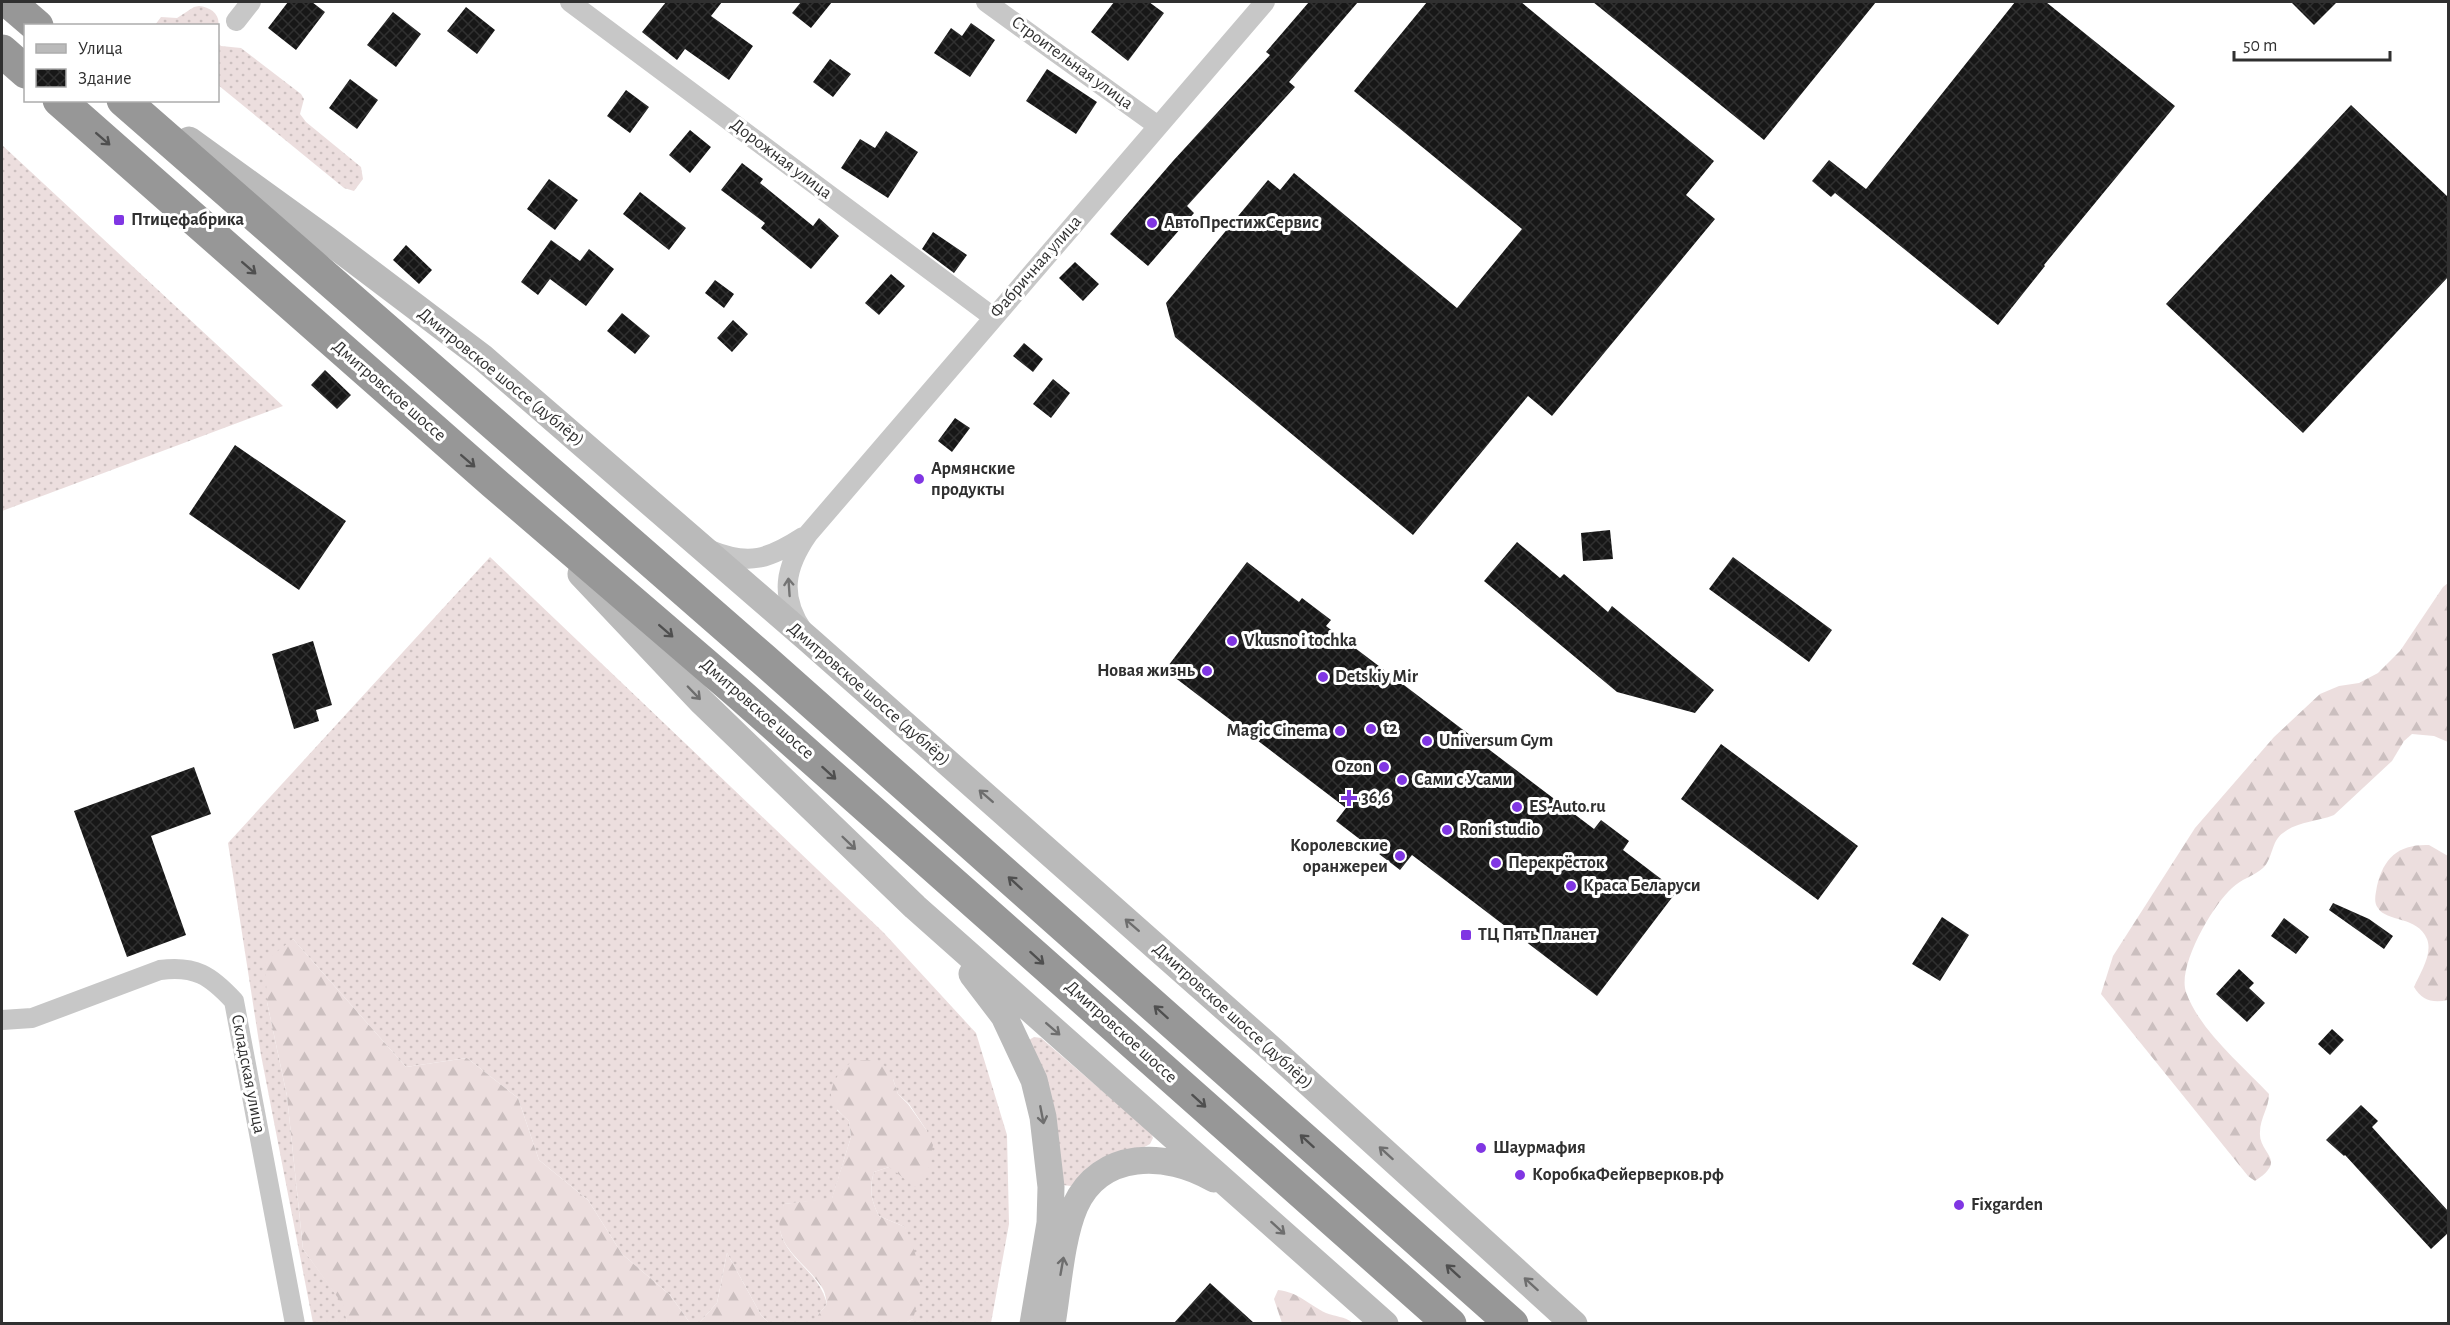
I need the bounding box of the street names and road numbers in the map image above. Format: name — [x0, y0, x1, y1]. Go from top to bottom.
street label: Строительная улица — [1008, 13, 1136, 113]
street label: Дорожная улица — [727, 115, 835, 203]
street label: Фабричная улица — [986, 212, 1085, 322]
street label: Дмитровское шоссе (дублёр) — [414, 304, 588, 450]
street label: Дмитровское шоссе — [329, 337, 449, 445]
street label: Дмитровское шоссе (дублёр) — [784, 618, 954, 769]
street label: Дмитровское шоссе — [697, 655, 817, 763]
street label: Дмитровское шоссе (дублёр) — [1150, 939, 1317, 1092]
street label: Дмитровское шоссе — [1062, 977, 1180, 1087]
street label: Складская улица — [228, 1013, 268, 1135]

